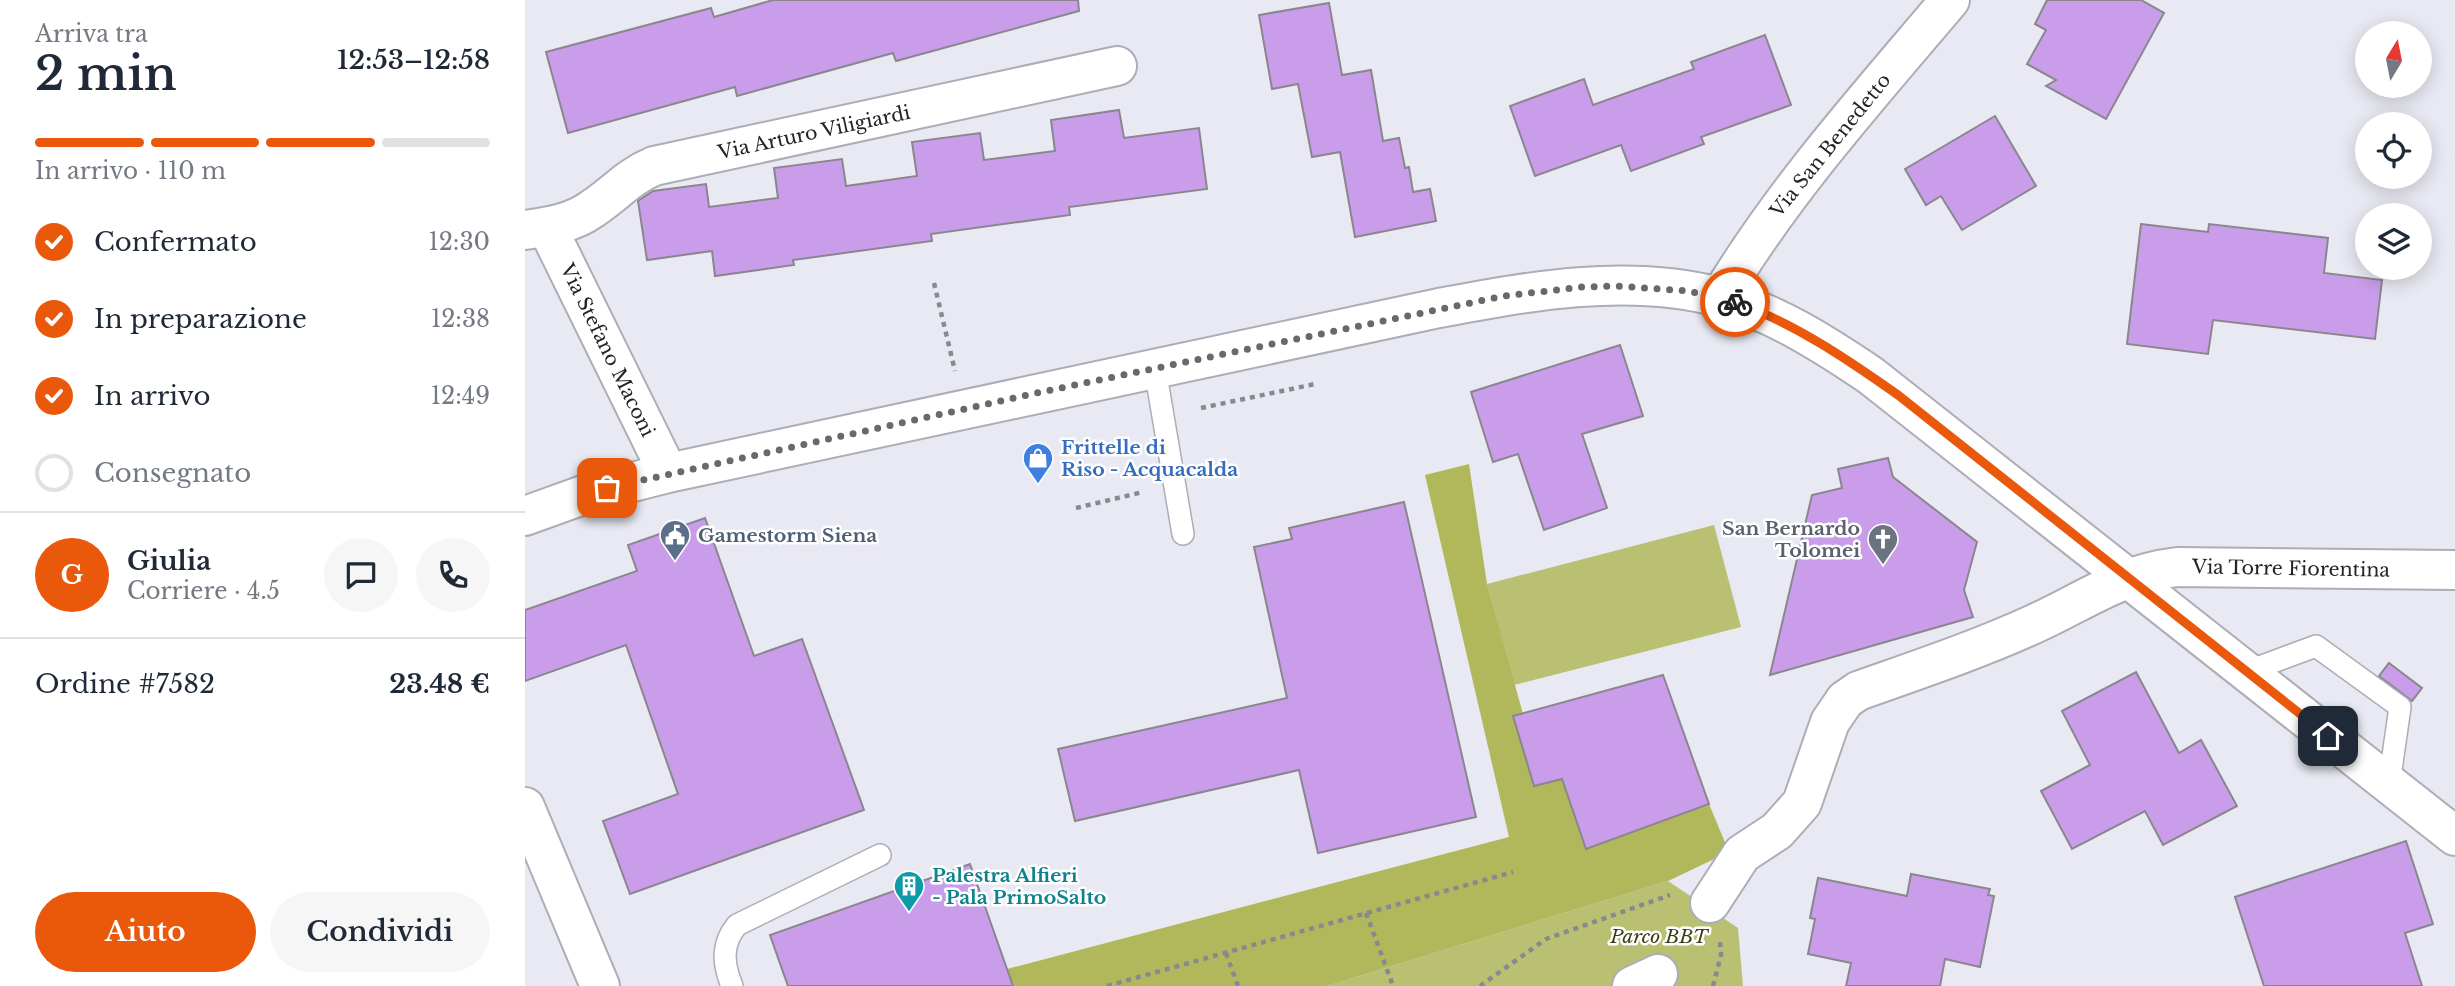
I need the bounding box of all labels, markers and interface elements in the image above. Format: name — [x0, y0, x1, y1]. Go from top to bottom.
text: Arriva tra — [35, 20, 148, 48]
north arrow — [2355, 21, 2433, 98]
map controls — [2355, 21, 2432, 280]
text: 12:53–12:58 — [337, 44, 490, 76]
text: 2 min — [35, 45, 177, 102]
street label: Via San Benedetto — [1765, 69, 1895, 223]
street label: Via Arturo Viligiardi — [715, 101, 913, 164]
button: locate — [2355, 112, 2432, 189]
text: In arrivo · 110 m — [35, 157, 226, 185]
button: layers — [2355, 203, 2432, 280]
icon: check — [35, 223, 73, 261]
text: Confermato — [94, 226, 257, 258]
text: 12:30 — [428, 228, 490, 256]
street label: Via Stefano Maconi — [555, 259, 660, 441]
courier — [1700, 267, 1770, 337]
icon: bike — [1716, 283, 1754, 321]
icon: check — [35, 300, 73, 338]
text: In preparazione — [94, 303, 307, 335]
text: 12:38 — [431, 305, 490, 333]
icon: check — [35, 377, 73, 415]
text: In arrivo — [94, 380, 210, 412]
text: 12:49 — [431, 382, 490, 410]
place label: Frittelle di Riso - Acquacalda — [1061, 436, 1238, 481]
shop icon: Frittelle di Riso - Acquacalda — [1021, 441, 1055, 485]
text: Consegnato — [94, 457, 251, 489]
pin — [577, 458, 637, 518]
icon: bag — [588, 469, 626, 507]
place label: San Bernardo Tolomei — [1722, 517, 1860, 562]
public building icon: Gamestorm Siena — [658, 518, 692, 562]
church icon: San Bernardo Tolomei — [1866, 522, 1900, 566]
place label: Gamestorm Siena — [698, 524, 877, 547]
button: chat — [324, 538, 398, 612]
button: phone — [416, 538, 490, 612]
text: Giulia — [127, 545, 211, 577]
street label: Via Torre Fiorentina — [2191, 555, 2391, 582]
text: G — [61, 559, 83, 591]
text: Corriere · 4.5 — [127, 577, 280, 605]
text: Ordine #7582 — [35, 668, 215, 700]
text: 23.48 € — [389, 668, 490, 700]
pin — [2298, 706, 2358, 766]
icon: home — [2309, 717, 2347, 755]
place label: Palestra Alfieri - Pala PrimoSalto — [932, 864, 1106, 909]
building icon: Palestra Alfieri - Pala PrimoSalto — [892, 869, 926, 913]
button: Aiuto — [35, 892, 256, 972]
button: Condividi — [270, 892, 490, 972]
park label: Parco BBT — [1609, 925, 1709, 948]

